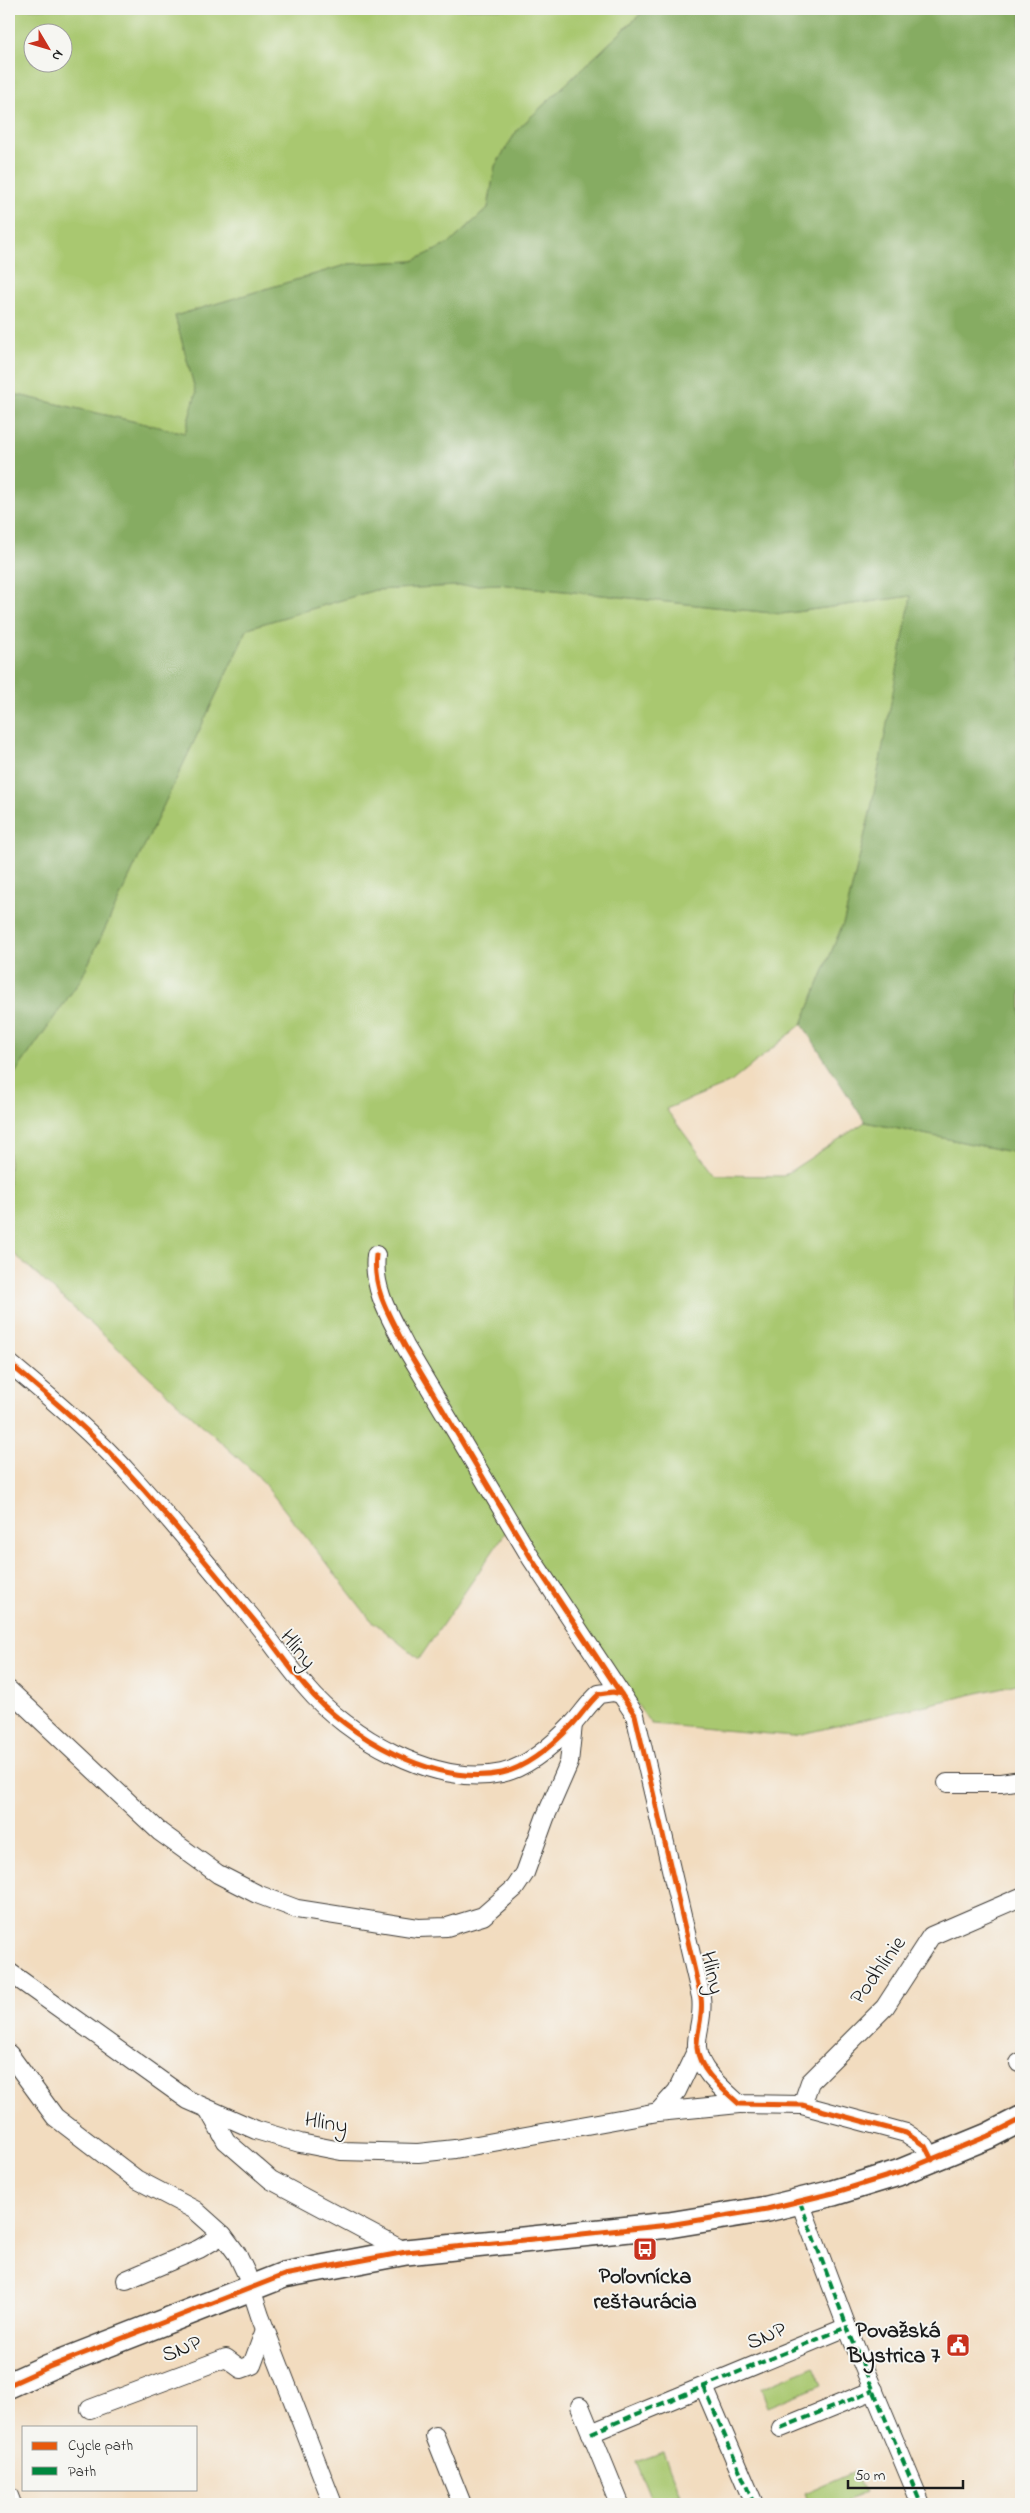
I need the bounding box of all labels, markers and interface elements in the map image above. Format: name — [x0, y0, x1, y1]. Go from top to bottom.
north arrow — [22, 22, 72, 72]
text: N — [46, 45, 68, 65]
street label: Hliny — [270, 1623, 323, 1678]
street label: Podhlinie — [843, 1930, 915, 2012]
street label: Hliny — [690, 1948, 731, 1998]
street label: Hliny — [302, 2104, 350, 2145]
bus stop icon: Poľovnícka reštaurácia — [632, 2236, 658, 2262]
place label: Poľovnícka reštaurácia — [593, 2262, 697, 2319]
street label: SNP — [742, 2314, 792, 2360]
place label: Považská Bystrica 7 — [846, 2316, 941, 2374]
street label: SNP — [157, 2328, 207, 2372]
public building icon: Považská Bystrica 7 — [945, 2332, 971, 2358]
legend — [22, 2426, 198, 2490]
text: Cycle path — [68, 2435, 133, 2458]
scale bar — [848, 2458, 962, 2490]
text: Path — [68, 2461, 96, 2483]
text: 50 m — [855, 2465, 886, 2487]

